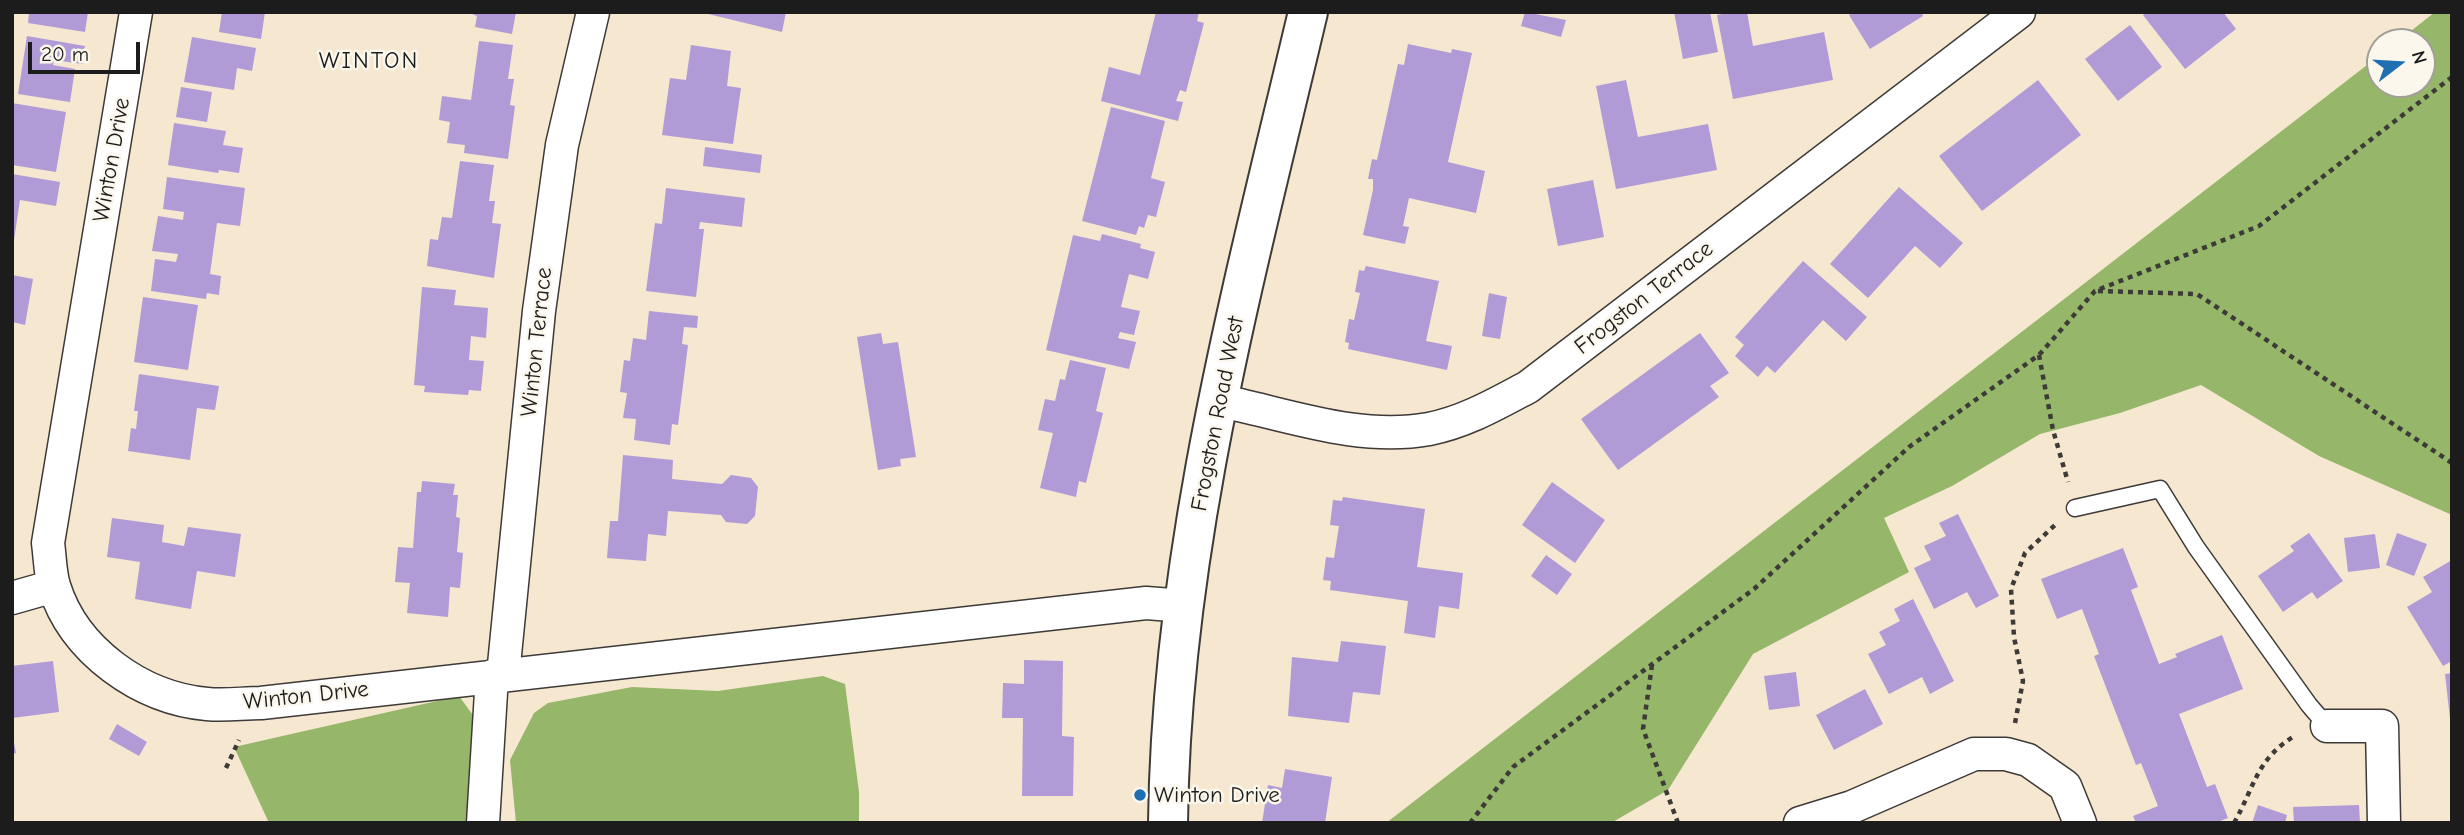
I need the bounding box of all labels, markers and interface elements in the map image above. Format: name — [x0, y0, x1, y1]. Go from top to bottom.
scale bar — [32, 28, 144, 72]
north arrow — [2366, 28, 2436, 98]
text: 20 m — [41, 42, 89, 66]
district label: WINTON — [320, 47, 418, 75]
text: N — [2407, 48, 2431, 67]
street label: Winton Drive — [87, 96, 137, 224]
street label: Frogston Terrace — [1569, 235, 1719, 361]
street label: Winton Terrace — [515, 266, 559, 418]
street label: Frogston Road West — [1186, 314, 1250, 514]
street label: Winton Drive — [242, 676, 370, 716]
place label: Winton Drive — [1154, 781, 1280, 809]
marker: Winton Drive — [1132, 787, 1148, 803]

